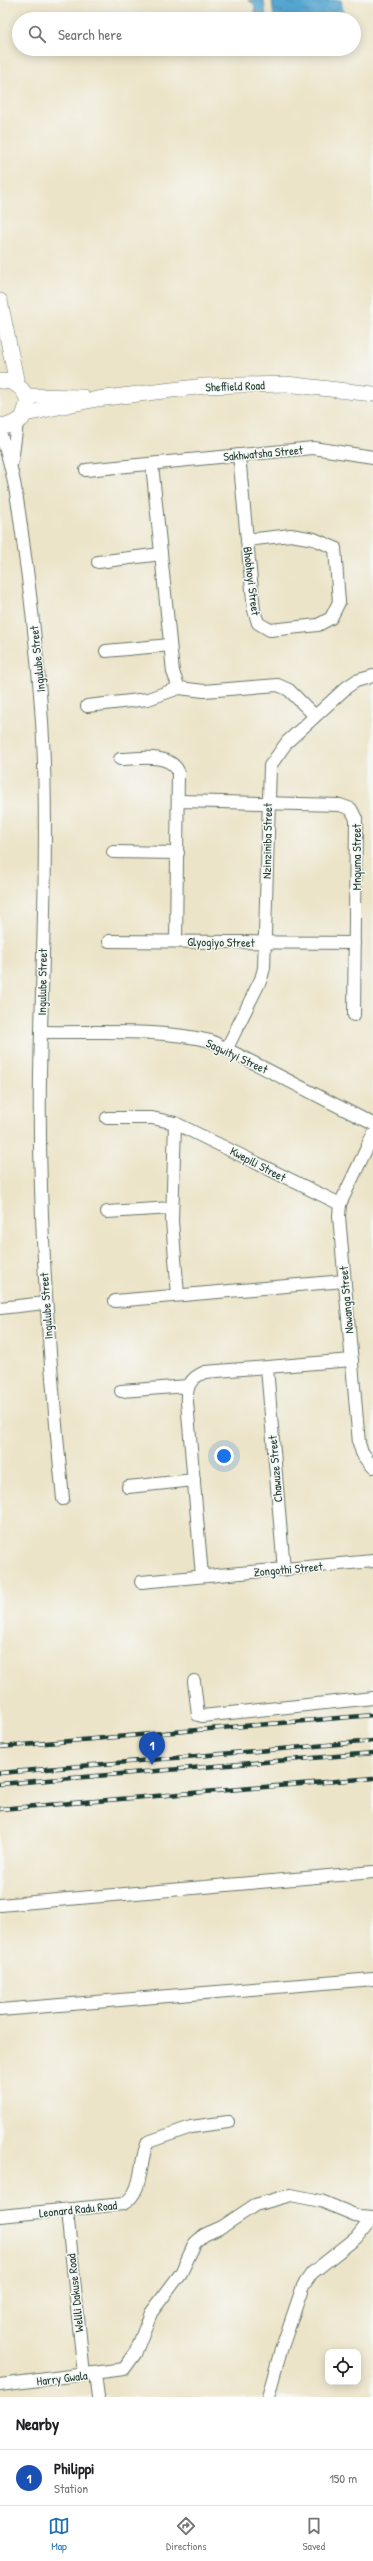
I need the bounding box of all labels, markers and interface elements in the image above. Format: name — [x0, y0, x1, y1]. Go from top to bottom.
search box — [12, 12, 361, 56]
icon: search — [26, 23, 48, 45]
text: Search here — [58, 24, 122, 45]
street label: Sheffield Road — [205, 376, 265, 396]
street label: Sakhwatsha Street — [223, 441, 304, 465]
street label: Bhobhoyi Street — [239, 546, 265, 617]
street label: Ingulube Street — [25, 624, 49, 693]
street label: Nzinziniba Street — [258, 802, 276, 879]
street label: Mnquma Street — [348, 823, 365, 890]
street label: Glyogiyo Street — [187, 933, 256, 951]
street label: Ingulube Street — [33, 948, 51, 1016]
street label: Sagwityi Street — [203, 1034, 271, 1078]
street label: Kwepili Street — [227, 1142, 290, 1186]
street label: Nowanga Street — [335, 1265, 357, 1334]
street label: Ingulube Street — [35, 1271, 57, 1340]
street label: Chawuze Street — [264, 1434, 286, 1503]
your location — [214, 1446, 234, 1466]
street label: Zongothi Street — [253, 1557, 324, 1580]
pin: 1 — [139, 1732, 165, 1765]
street label: Leonard Radu Road — [38, 2196, 118, 2222]
street label: Welili Dakuse Road — [62, 2253, 88, 2333]
map controls — [325, 2349, 361, 2385]
button: locate — [325, 2349, 361, 2385]
street label: Harry Gwala — [35, 2366, 89, 2390]
text: Nearby — [16, 2412, 59, 2435]
text: Philippi — [54, 2458, 94, 2479]
text: 1 — [27, 2469, 31, 2487]
text: 150 m — [329, 2469, 357, 2487]
text: Station — [54, 2479, 88, 2497]
tab: Map — [48, 2515, 70, 2553]
tab: Directions — [166, 2515, 207, 2553]
tab: Saved — [303, 2515, 325, 2553]

